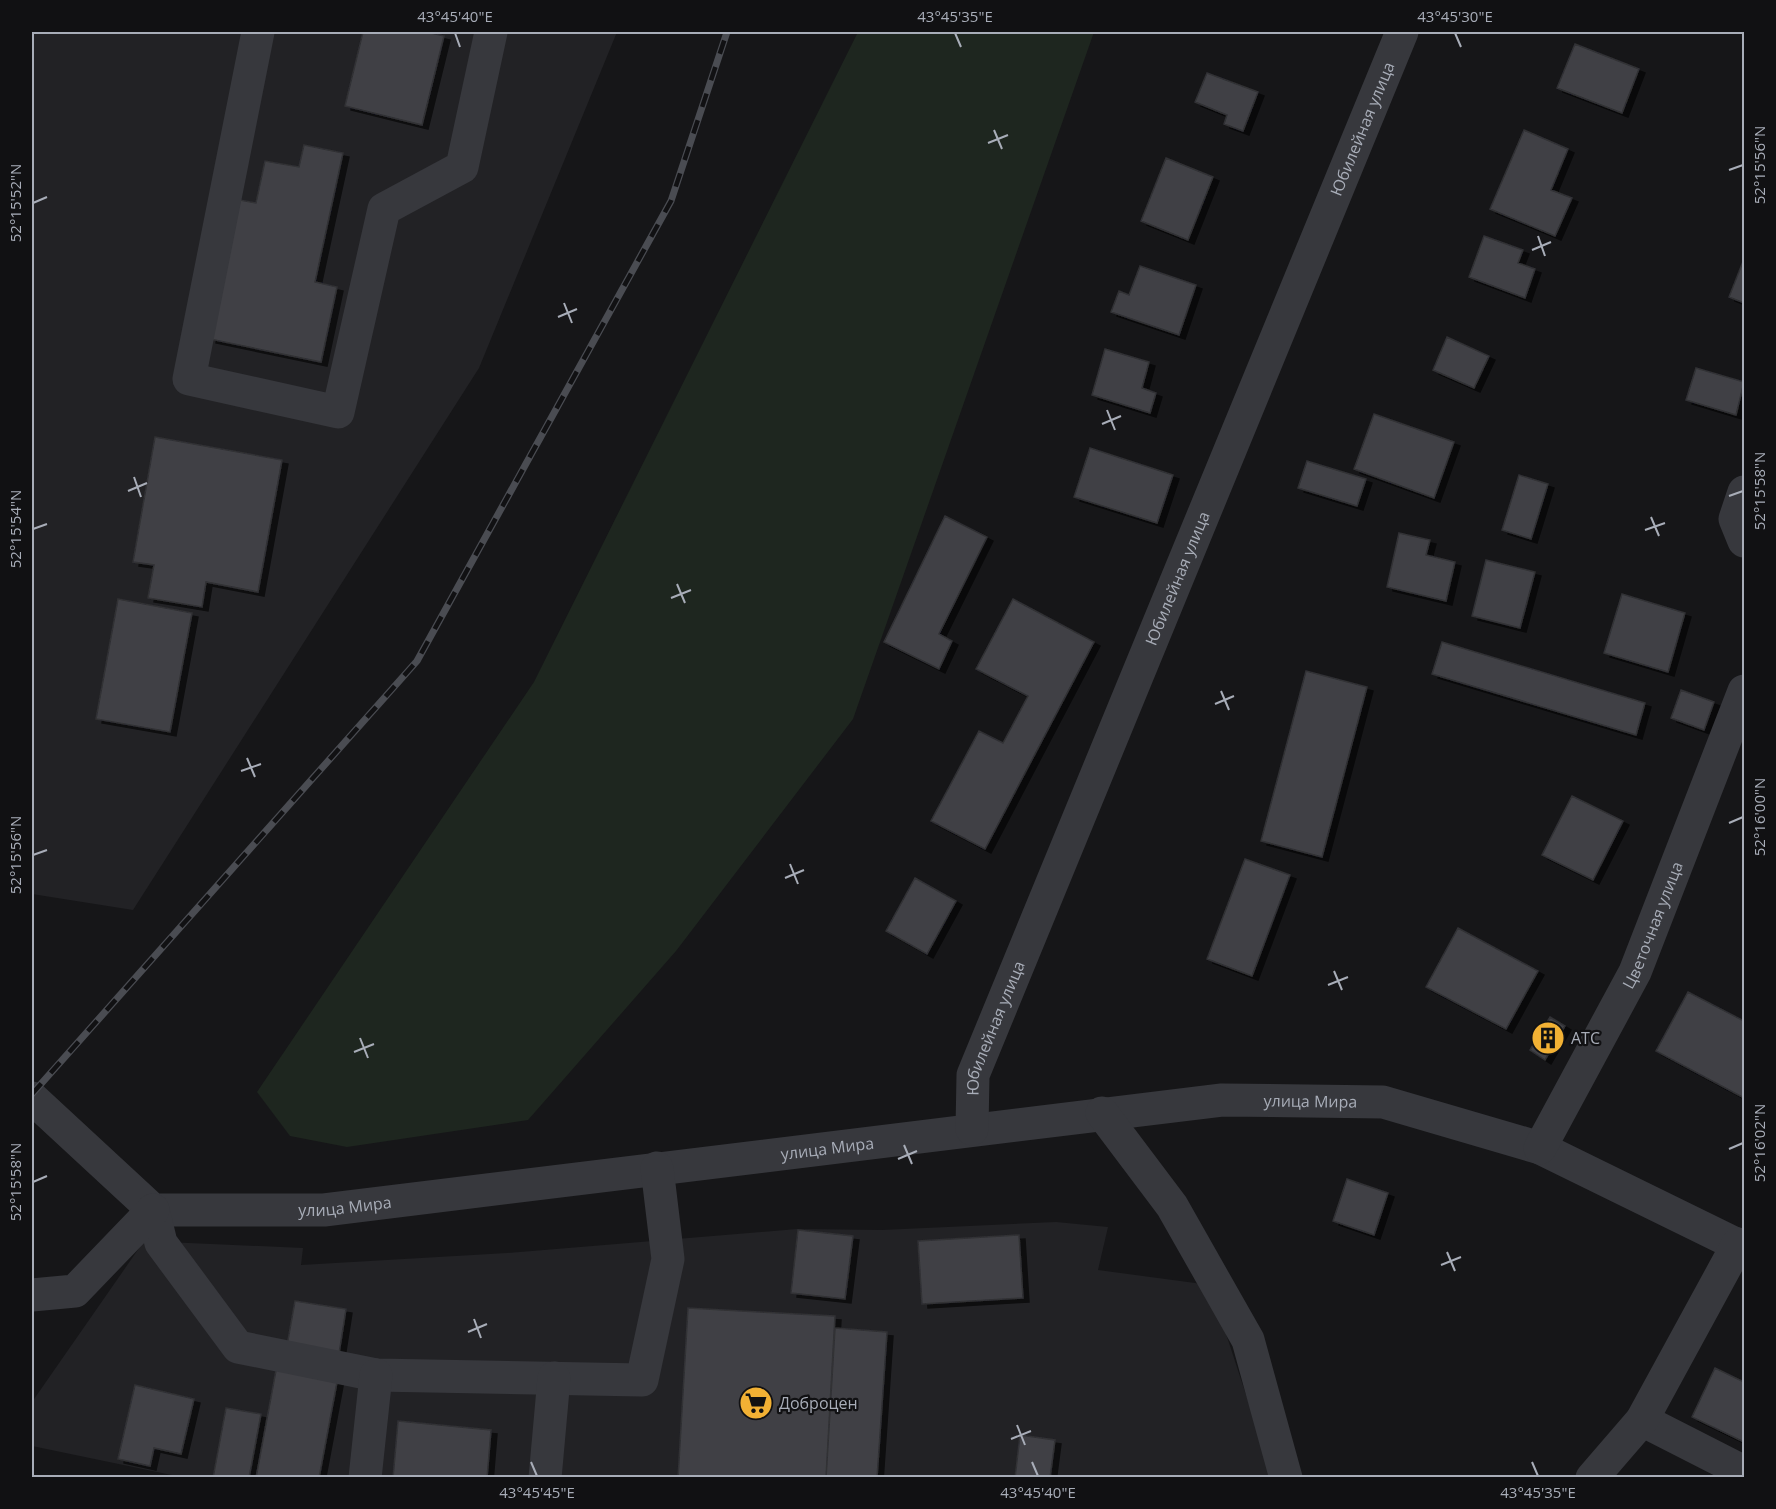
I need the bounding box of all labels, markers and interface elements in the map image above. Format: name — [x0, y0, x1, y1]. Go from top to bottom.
text: 43°45'40"E — [417, 6, 493, 26]
text: 43°45'35"E — [917, 6, 993, 26]
text: 43°45'30"E — [1417, 6, 1493, 26]
street label: Юбилейная улица — [1325, 59, 1400, 199]
text: 52°15'56"N — [1749, 126, 1769, 204]
text: 52°15'52"N — [5, 164, 25, 242]
text: 52°15'58"N — [1749, 452, 1769, 530]
text: 52°15'54"N — [5, 490, 25, 568]
street label: Юбилейная улица — [1140, 508, 1215, 649]
text: 52°16'00"N — [1749, 778, 1769, 856]
text: 52°15'56"N — [5, 816, 25, 894]
street label: Цветочная улица — [1617, 858, 1688, 993]
street label: Юбилейная улица — [961, 958, 1030, 1096]
building icon: АТС — [1530, 1020, 1566, 1056]
place label: АТС — [1571, 1027, 1600, 1049]
street label: улица Мира — [1263, 1090, 1357, 1113]
text: 52°16'02"N — [1749, 1104, 1769, 1182]
street label: улица Мира — [780, 1132, 875, 1165]
text: 52°15'58"N — [5, 1143, 25, 1221]
street label: улица Мира — [298, 1191, 393, 1221]
supermarket icon: Доброцен — [738, 1385, 774, 1421]
place label: Доброцен — [779, 1392, 858, 1414]
text: 43°45'45"E — [499, 1482, 575, 1502]
text: 43°45'40"E — [1000, 1482, 1076, 1502]
text: 43°45'35"E — [1500, 1482, 1576, 1502]

